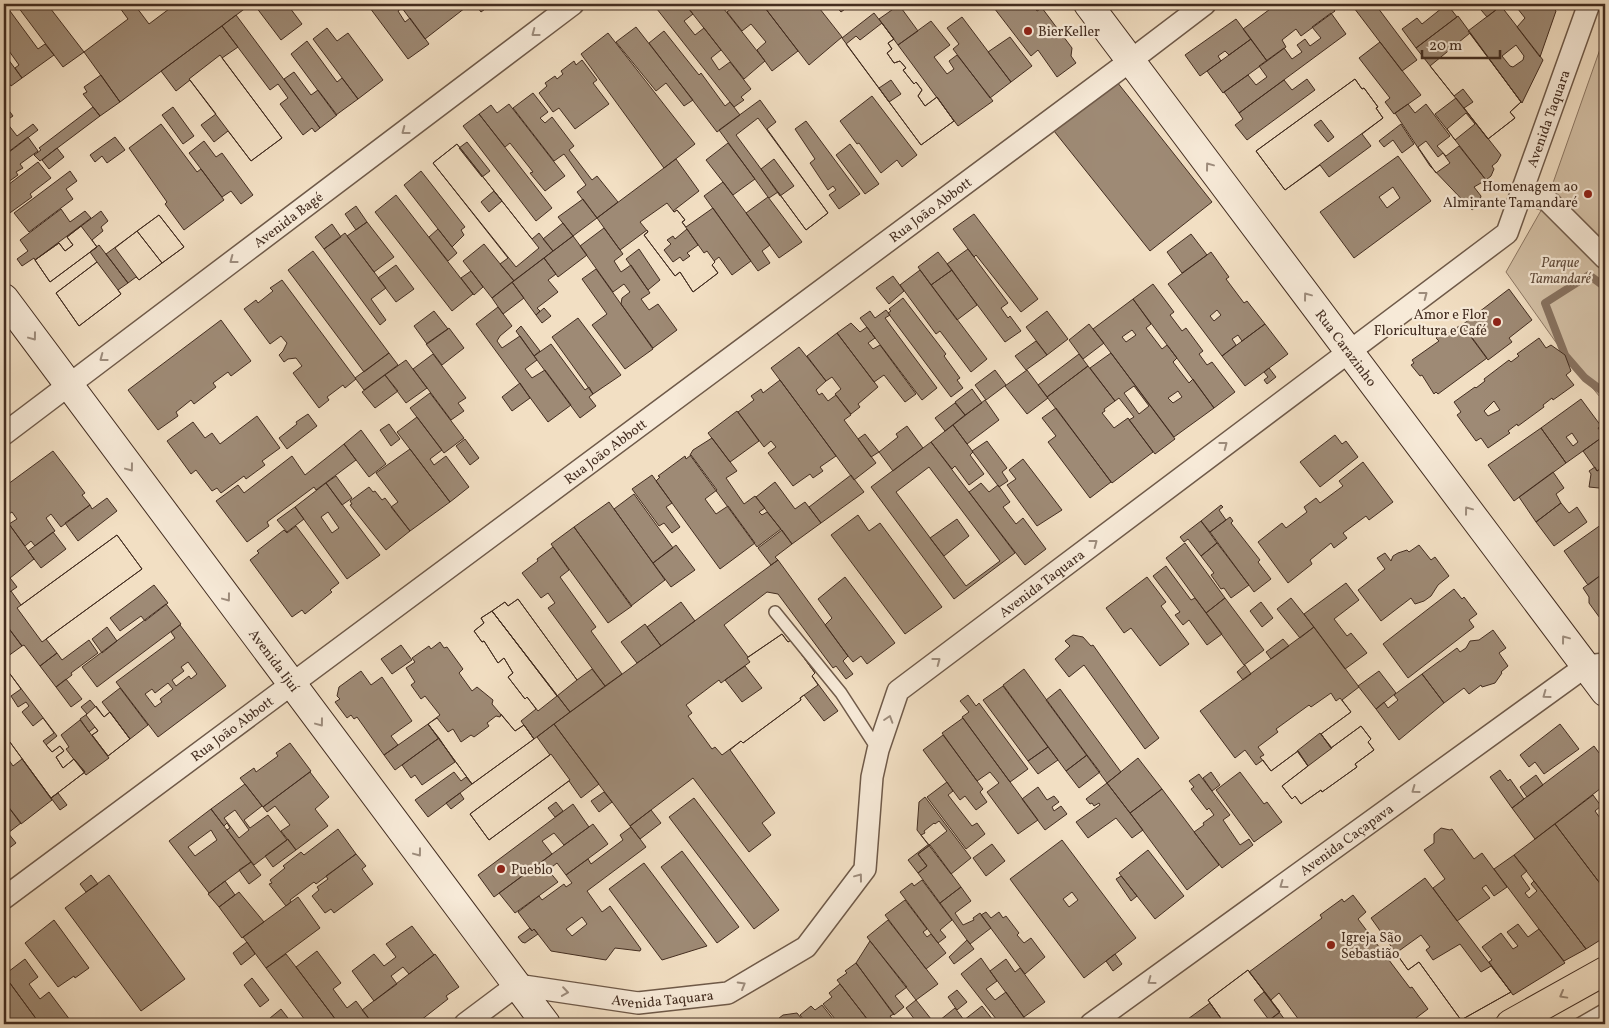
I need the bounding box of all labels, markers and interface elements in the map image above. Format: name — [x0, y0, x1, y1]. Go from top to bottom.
place label: BierKeller — [1038, 23, 1100, 42]
marker: BierKeller — [1022, 25, 1034, 37]
one-way arrow — [531, 27, 541, 36]
scale bar — [1422, 28, 1499, 60]
text: 20 m — [1429, 36, 1462, 57]
street label: Avenida Taquara — [1523, 68, 1576, 171]
one-way arrow — [401, 125, 411, 134]
one-way arrow — [1207, 163, 1215, 172]
street label: Rua João Abbott — [886, 174, 976, 248]
place label: Homenagem ao Almirante Tamandaré — [1443, 178, 1578, 213]
street label: Avenida Bagé — [250, 188, 328, 253]
marker: Homenagem ao Almirante Tamandaré — [1582, 188, 1594, 200]
park label: Parque Tamandaré — [1529, 254, 1592, 289]
one-way arrow — [230, 255, 239, 263]
one-way arrow — [1304, 292, 1313, 302]
one-way arrow — [1418, 292, 1427, 300]
street label: Rua Carazinho — [1310, 306, 1380, 391]
place label: Amor e Flor Floricultura e Café — [1374, 306, 1487, 341]
marker: Amor e Flor Floricultura e Café — [1491, 316, 1503, 328]
one-way arrow — [27, 331, 36, 341]
one-way arrow — [99, 352, 109, 361]
street label: Rua João Abbott — [561, 415, 651, 489]
one-way arrow — [1218, 442, 1227, 450]
one-way arrow — [124, 462, 132, 471]
one-way arrow — [1465, 507, 1473, 516]
one-way arrow — [1088, 540, 1097, 548]
street label: Avenida Taquara — [996, 546, 1089, 623]
one-way arrow — [221, 592, 229, 601]
street label: Avenida Ijuí — [243, 626, 303, 697]
one-way arrow — [1563, 636, 1571, 645]
one-way arrow — [931, 659, 940, 667]
one-way arrow — [1542, 689, 1552, 698]
street label: Rua João Abbott — [188, 693, 278, 767]
one-way arrow — [883, 716, 893, 724]
one-way arrow — [314, 717, 323, 727]
one-way arrow — [1411, 784, 1420, 793]
street label: Avenida Caçapava — [1296, 800, 1398, 881]
one-way arrow — [412, 847, 420, 856]
place label: Pueblo — [511, 861, 553, 880]
marker: Pueblo — [495, 863, 507, 875]
one-way arrow — [853, 873, 862, 883]
one-way arrow — [1280, 880, 1289, 888]
place label: Igreja São Sebastião — [1341, 929, 1402, 964]
marker: Igreja São Sebastião — [1325, 939, 1337, 951]
one-way arrow — [1147, 975, 1157, 984]
one-way arrow — [736, 981, 745, 991]
one-way arrow — [561, 987, 569, 997]
street label: Avenida Taquara — [610, 987, 715, 1014]
one-way arrow — [1559, 988, 1568, 998]

